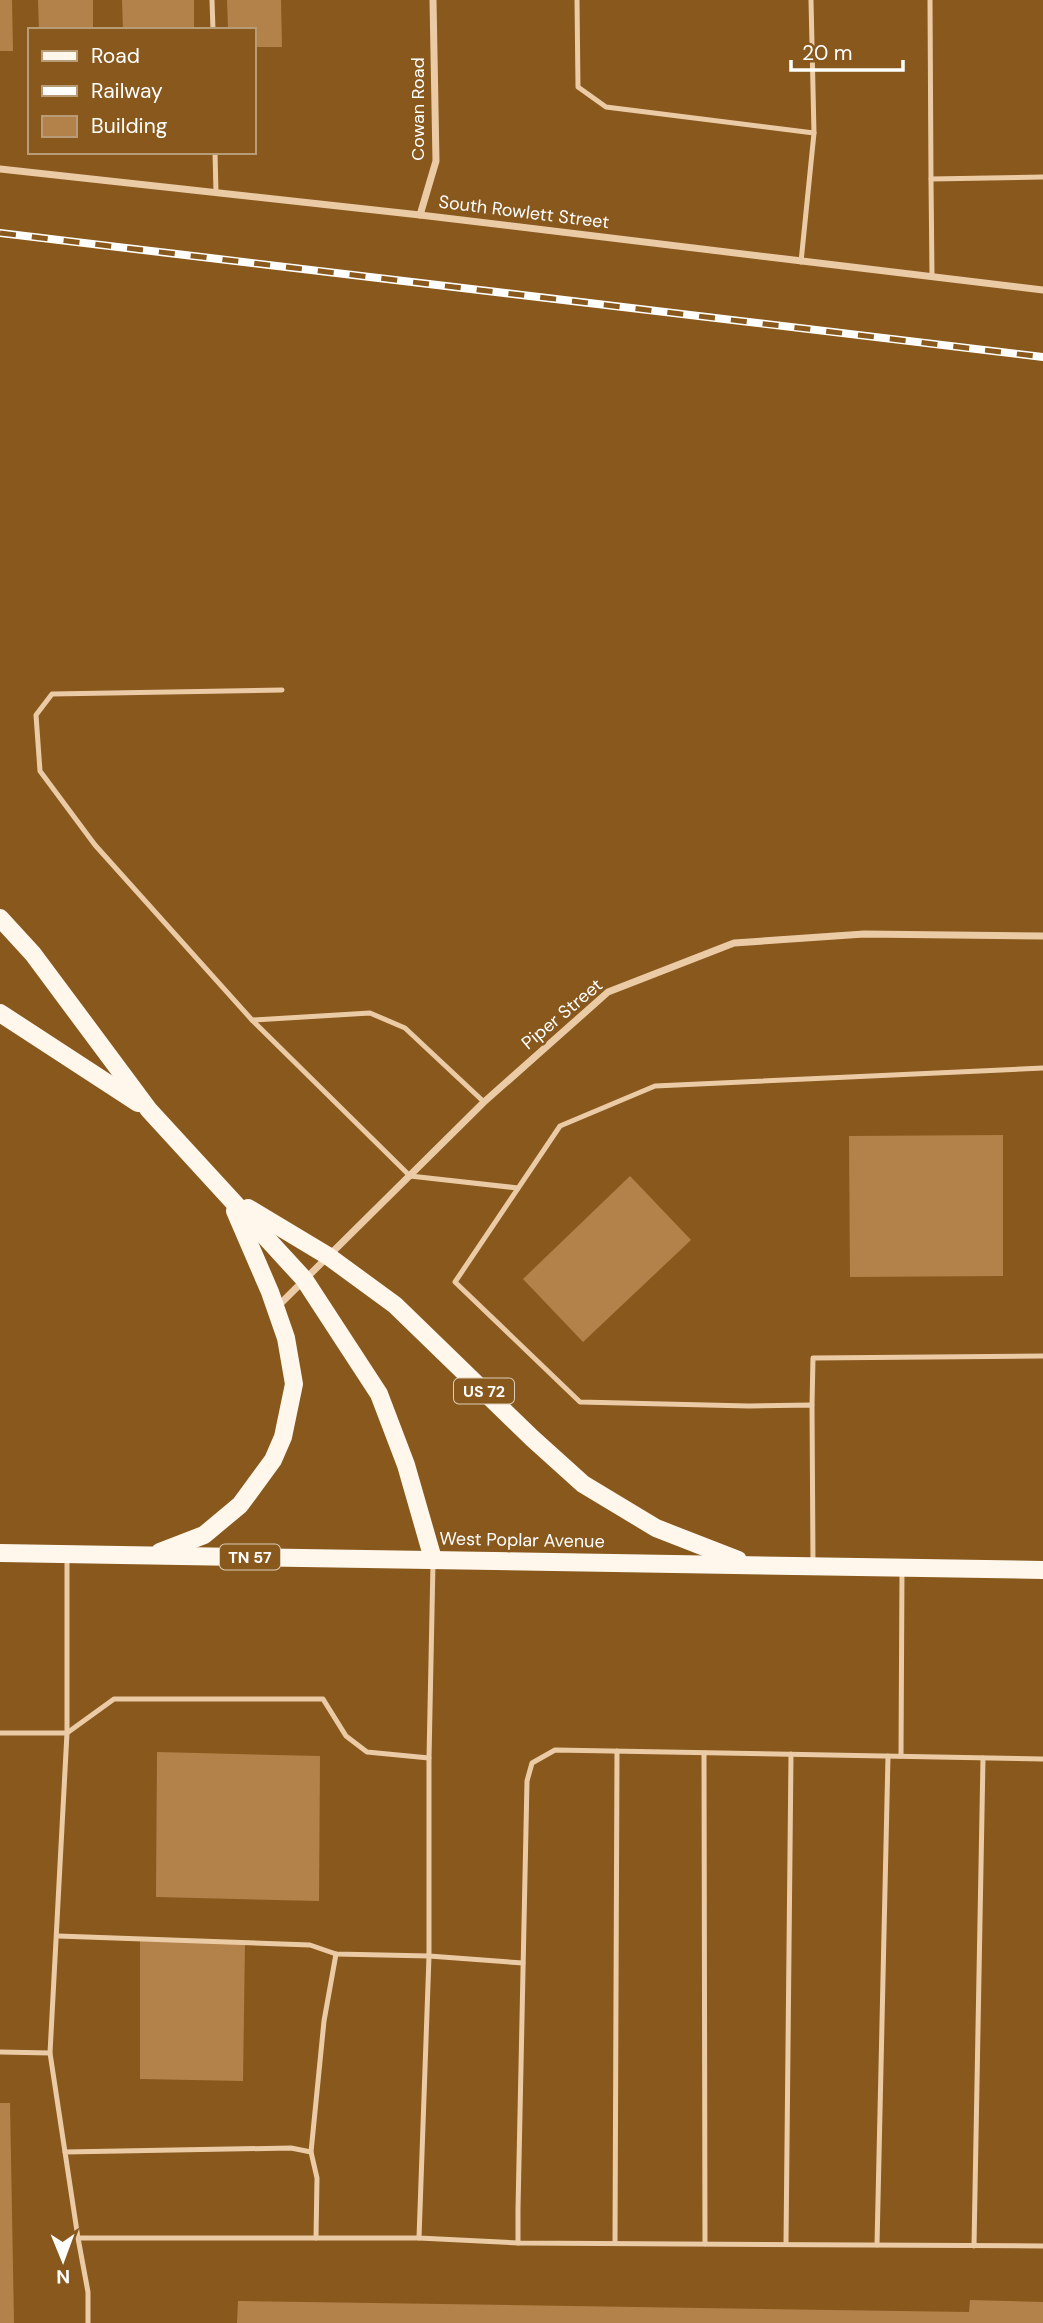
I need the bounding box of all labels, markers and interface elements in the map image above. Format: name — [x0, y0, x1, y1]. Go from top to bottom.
legend — [28, 28, 256, 154]
scale bar — [791, 28, 903, 72]
text: 20 m — [802, 39, 853, 67]
text: Road — [91, 42, 140, 70]
street label: Cowan Road — [406, 57, 430, 161]
text: Railway — [91, 77, 163, 105]
text: Building — [91, 112, 168, 140]
street label: South Rowlett Street — [437, 190, 611, 234]
street label: Piper Street — [516, 973, 608, 1055]
road number: US 72 — [454, 1378, 514, 1404]
street label: West Poplar Avenue — [439, 1527, 605, 1553]
road number: TN 57 — [220, 1544, 280, 1569]
north arrow — [28, 2225, 98, 2295]
text: N — [56, 2264, 70, 2289]

